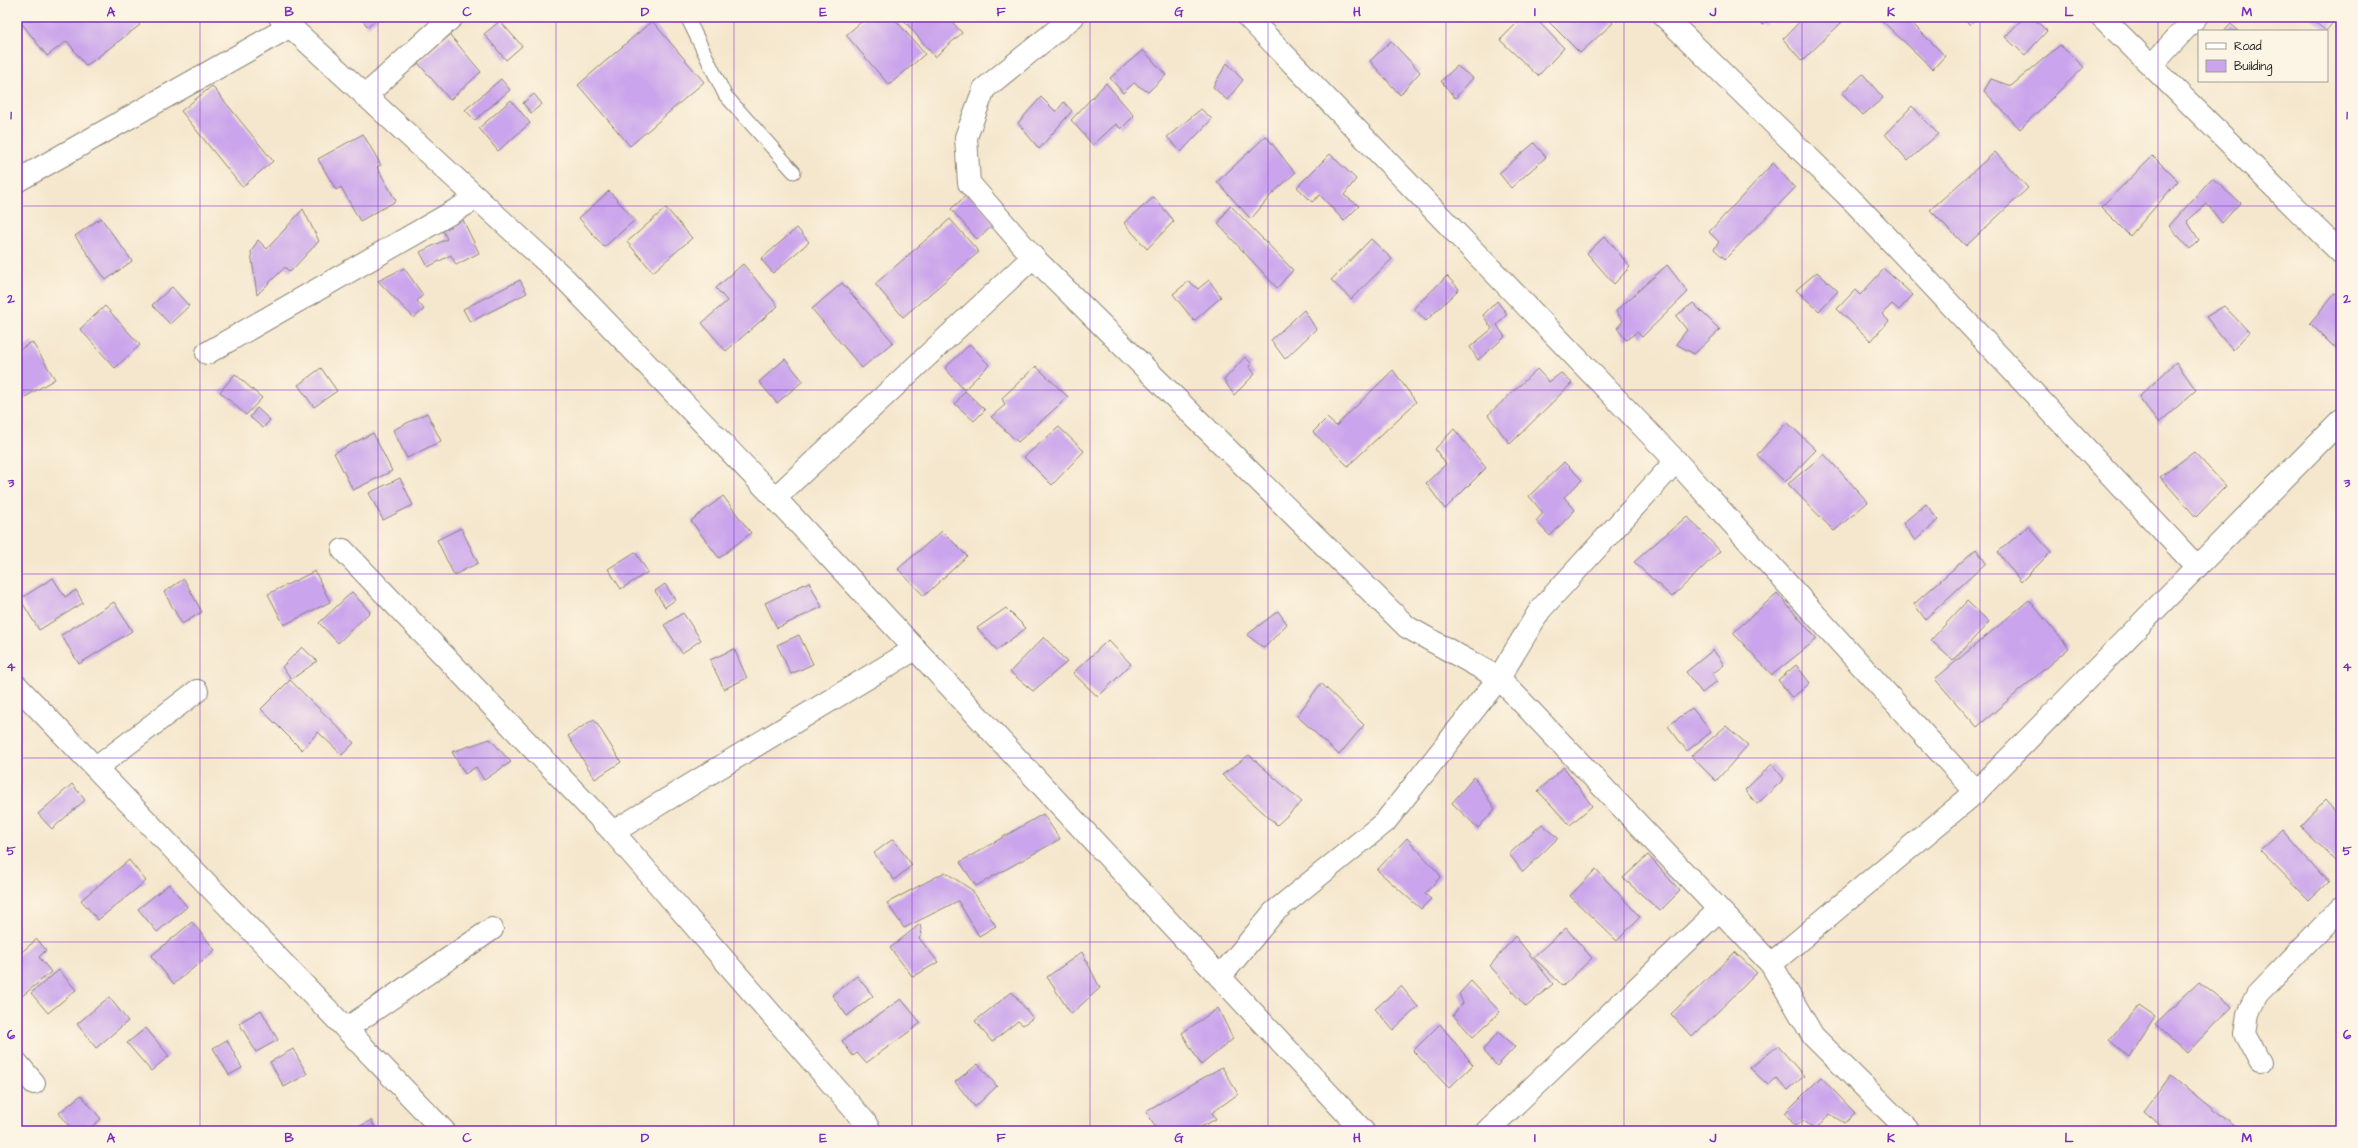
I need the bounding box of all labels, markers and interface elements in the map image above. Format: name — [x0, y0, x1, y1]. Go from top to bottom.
text: A — [107, 3, 116, 21]
text: B — [284, 3, 294, 21]
text: C — [462, 3, 472, 21]
text: D — [641, 3, 650, 21]
text: E — [819, 3, 827, 21]
text: F — [996, 3, 1006, 21]
text: G — [1174, 3, 1184, 21]
text: H — [1353, 3, 1361, 21]
text: I — [1534, 3, 1536, 21]
text: J — [1709, 3, 1717, 21]
text: K — [1887, 3, 1895, 21]
text: L — [2064, 3, 2074, 21]
text: M — [2242, 3, 2253, 21]
legend — [2198, 30, 2328, 82]
text: Road — [2234, 38, 2262, 55]
text: Building — [2234, 58, 2272, 76]
text: 1 — [10, 106, 12, 124]
text: 1 — [2346, 106, 2348, 124]
text: 2 — [6, 290, 15, 308]
text: 2 — [2342, 290, 2351, 308]
text: 3 — [7, 474, 15, 492]
text: 3 — [2343, 474, 2351, 492]
text: 4 — [7, 658, 16, 676]
text: 4 — [2343, 658, 2352, 676]
text: 5 — [6, 842, 16, 860]
text: 5 — [2342, 842, 2352, 860]
text: 6 — [7, 1026, 16, 1044]
text: 6 — [2343, 1026, 2352, 1044]
text: A — [107, 1129, 116, 1147]
text: B — [284, 1129, 294, 1147]
text: C — [462, 1129, 472, 1147]
text: D — [641, 1129, 650, 1147]
text: E — [819, 1129, 827, 1147]
text: F — [996, 1129, 1006, 1147]
text: G — [1174, 1129, 1184, 1147]
text: H — [1353, 1129, 1361, 1147]
text: I — [1534, 1129, 1536, 1147]
text: J — [1709, 1129, 1717, 1147]
text: K — [1887, 1129, 1895, 1147]
text: L — [2064, 1129, 2074, 1147]
text: M — [2242, 1129, 2253, 1147]

